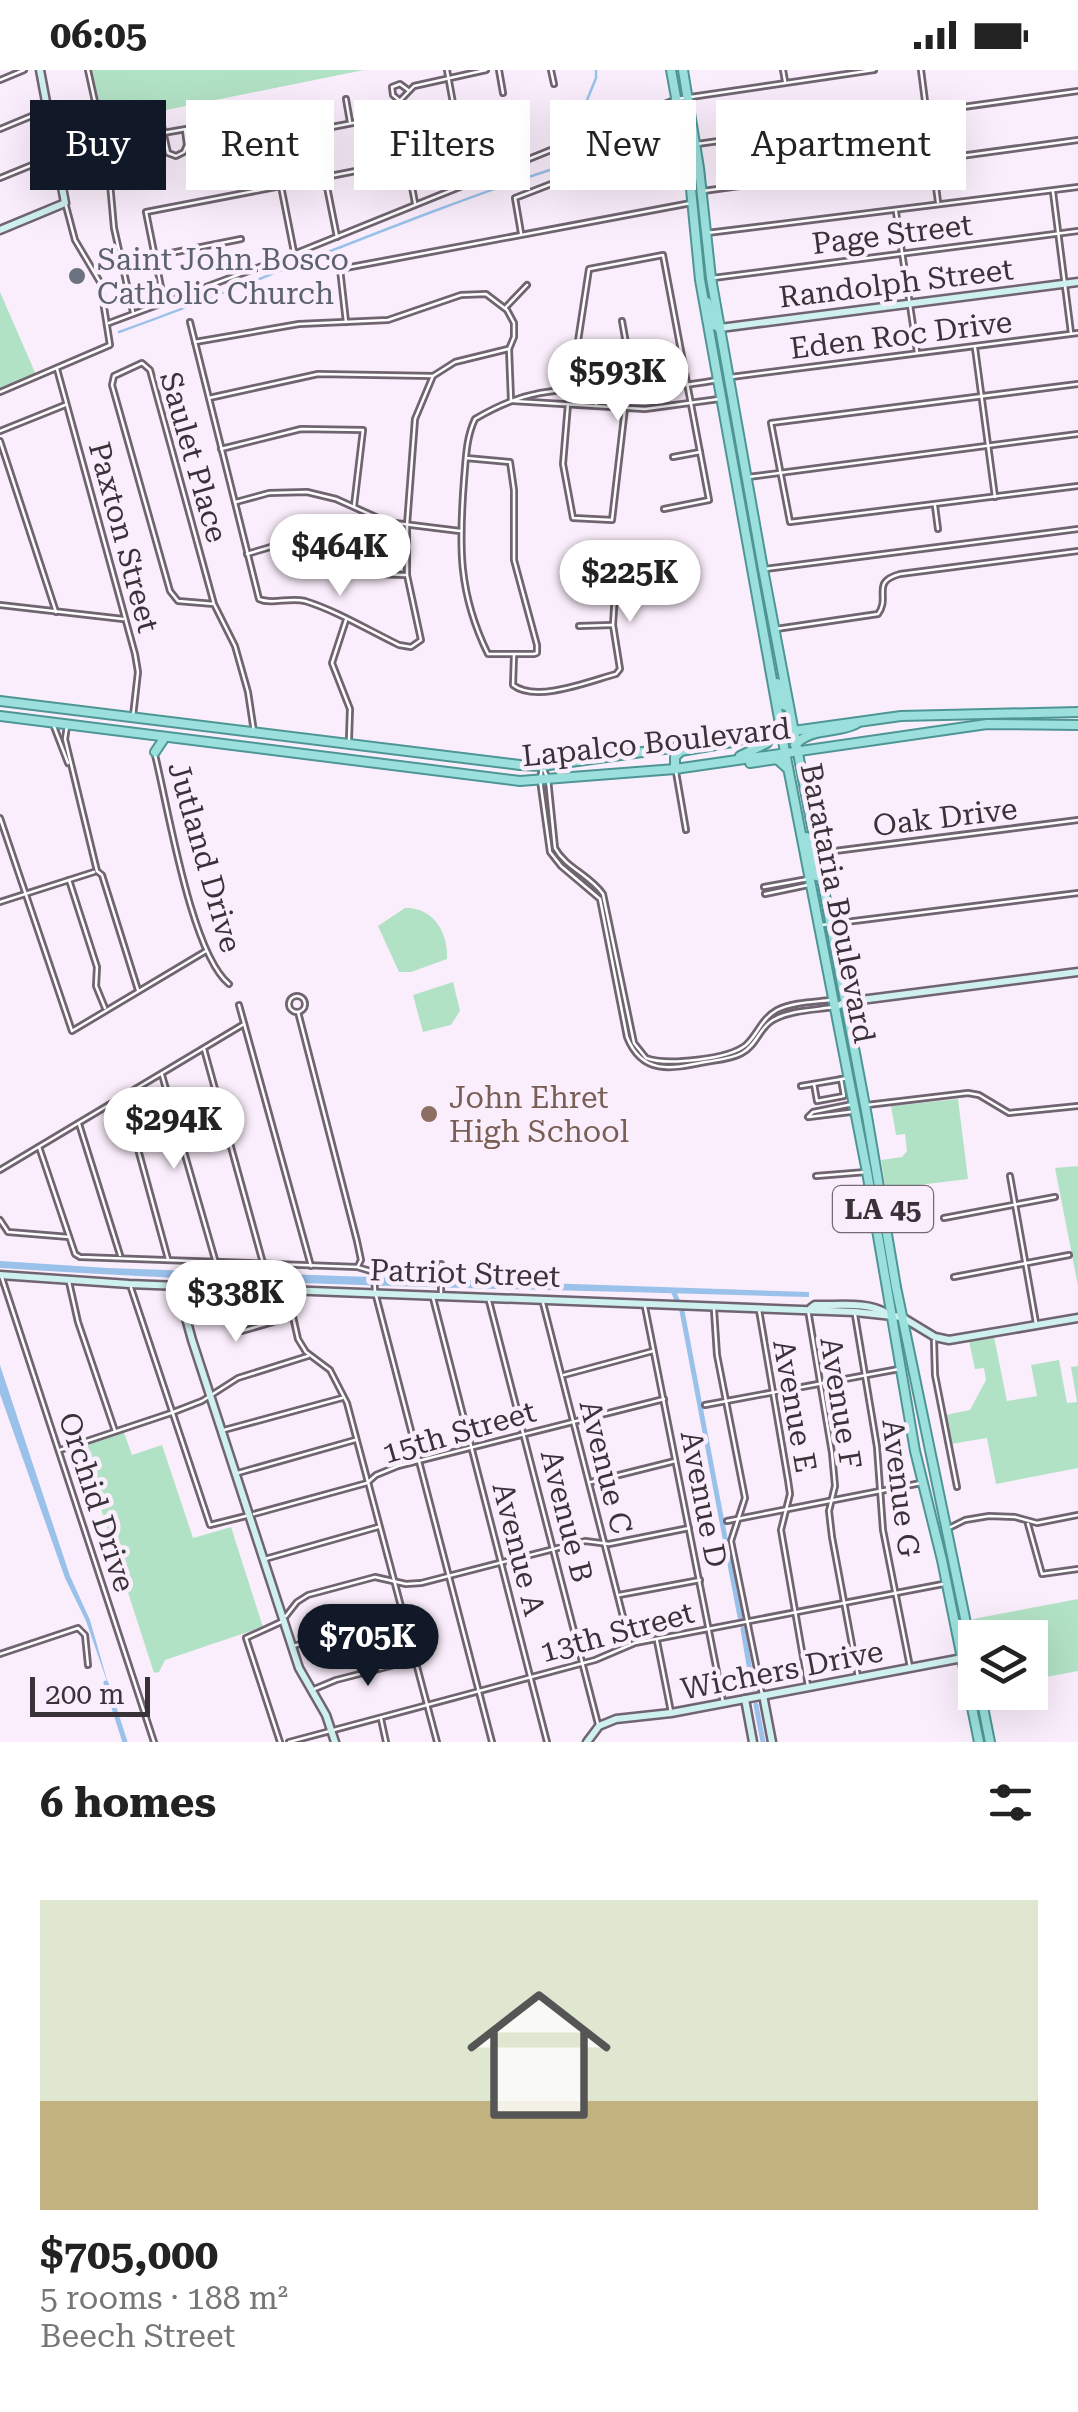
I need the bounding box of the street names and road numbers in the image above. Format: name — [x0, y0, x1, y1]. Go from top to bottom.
street label: Page Street — [810, 207, 974, 261]
street label: Randolph Street — [777, 251, 1015, 315]
street label: Eden Roc Drive — [788, 304, 1014, 366]
street label: Saulet Place — [153, 368, 235, 546]
street label: Paxton Street — [82, 438, 166, 636]
street label: Lapalco Boulevard — [520, 710, 792, 774]
street label: Jutland Drive — [161, 758, 249, 956]
street label: Barataria Boulevard — [794, 760, 882, 1046]
street label: Oak Drive — [871, 791, 1019, 843]
road number: LA 45 — [833, 1186, 933, 1232]
street label: Patriot Street — [369, 1252, 561, 1294]
street label: Avenue F — [813, 1335, 869, 1471]
street label: Avenue E — [766, 1337, 824, 1475]
street label: 15th Street — [378, 1393, 540, 1471]
street label: Avenue C — [572, 1396, 640, 1538]
street label: Orchid Drive — [52, 1408, 142, 1596]
street label: Avenue G — [875, 1417, 927, 1559]
street label: Avenue D — [674, 1428, 734, 1570]
street label: Avenue B — [534, 1446, 600, 1586]
street label: Avenue A — [486, 1479, 552, 1619]
street label: 13th Street — [536, 1595, 698, 1669]
street label: Wichers Drive — [678, 1633, 886, 1707]

